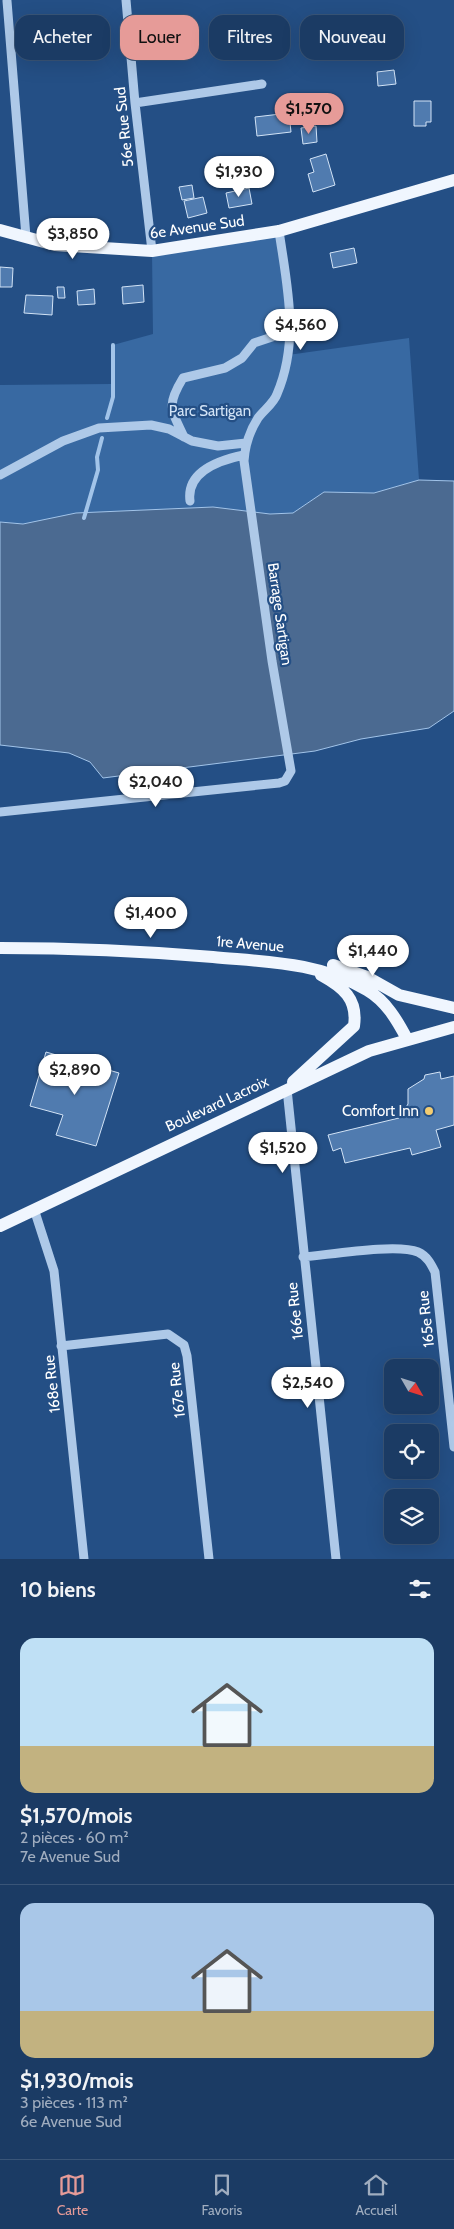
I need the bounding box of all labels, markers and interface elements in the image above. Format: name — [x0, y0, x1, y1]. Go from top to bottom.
chip: Acheter — [15, 15, 110, 60]
chip: Louer — [120, 15, 199, 60]
chip: Filtres — [209, 15, 290, 60]
chip: Nouveau — [300, 15, 404, 60]
street label: 56e Rue Sud — [111, 86, 137, 168]
pin: $1,570 — [268, 92, 350, 135]
text: $1,570 — [286, 99, 332, 118]
pin: $1,930 — [198, 156, 280, 198]
text: $1,930 — [215, 162, 263, 181]
street label: 6e Avenue Sud — [149, 211, 245, 243]
pin: $3,850 — [32, 218, 114, 260]
text: $3,850 — [47, 224, 99, 243]
pin: $4,560 — [260, 308, 342, 351]
text: $4,560 — [275, 315, 327, 334]
park label: Parc Sartigan — [169, 402, 251, 420]
street label: Barrage Sartigan — [264, 562, 296, 666]
pin: $2,040 — [115, 766, 197, 808]
text: $2,040 — [129, 772, 183, 791]
pin: $1,400 — [110, 896, 192, 939]
text: $1,400 — [125, 903, 177, 922]
street label: 1re Avenue — [215, 932, 285, 956]
pin: $1,440 — [332, 934, 414, 977]
text: $1,440 — [348, 941, 398, 960]
pin: $2,890 — [34, 1054, 116, 1096]
text: $2,890 — [49, 1060, 101, 1079]
street label: Boulevard Lacroix — [163, 1072, 271, 1136]
place label: Comfort Inn — [342, 1102, 419, 1120]
marker: Comfort Inn — [423, 1105, 435, 1117]
pin: $1,520 — [242, 1132, 324, 1174]
text: $1,520 — [259, 1138, 307, 1157]
street label: 166e Rue — [283, 1281, 307, 1340]
street label: 165e Rue — [414, 1289, 438, 1348]
street label: 168e Rue — [40, 1354, 64, 1414]
north arrow — [384, 1359, 439, 1414]
map controls — [384, 1359, 439, 1544]
street label: 167e Rue — [165, 1361, 189, 1419]
pin: $2,540 — [267, 1366, 349, 1409]
text: $2,540 — [282, 1373, 334, 1392]
button: locate — [384, 1424, 439, 1479]
button: layers — [384, 1489, 439, 1544]
icon: filters — [406, 1575, 434, 1603]
text: 10 biens — [20, 1577, 96, 1602]
icon: home — [182, 1670, 272, 1760]
text: $1,570/mois — [20, 1803, 132, 1828]
text: 2 pièces · 60 m² — [20, 1828, 129, 1847]
text: 7e Avenue Sud — [20, 1847, 120, 1866]
icon: home — [182, 1936, 272, 2026]
text: $1,930/mois — [20, 2068, 133, 2093]
text: 3 pièces · 113 m² — [20, 2093, 128, 2112]
text: 6e Avenue Sud — [20, 2112, 122, 2131]
tab: Carte — [57, 2171, 88, 2219]
tab: Favoris — [202, 2171, 242, 2219]
tab: Accueil — [355, 2171, 397, 2219]

